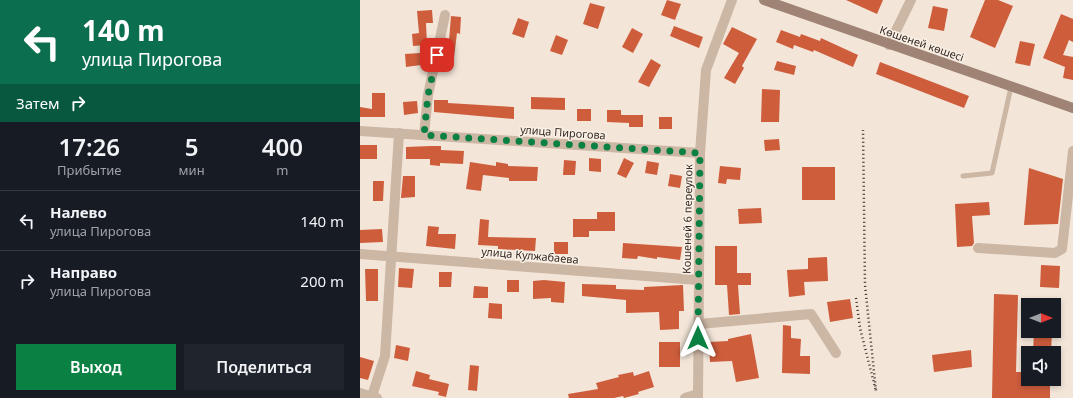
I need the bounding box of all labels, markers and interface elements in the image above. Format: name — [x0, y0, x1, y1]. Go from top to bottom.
text: 140 m — [82, 11, 165, 49]
icon: left — [16, 16, 68, 68]
street label: Көшеней көшесі — [878, 22, 966, 64]
pin — [420, 38, 454, 72]
icon: arrive — [426, 44, 448, 66]
text: улица Пирогова — [82, 47, 222, 71]
icon: right — [67, 92, 89, 114]
text: Затем — [16, 93, 59, 113]
street label: улица Пирогова — [520, 122, 606, 142]
text: 17:26 — [59, 130, 120, 163]
text: 5 — [185, 130, 198, 163]
text: 400 — [262, 130, 303, 163]
text: Прибытие — [57, 161, 122, 179]
text: мин — [179, 161, 205, 179]
text: m — [276, 161, 288, 179]
street label: Кошеней 6 переулок — [679, 164, 695, 274]
text: Налево — [50, 202, 107, 222]
icon: left — [16, 210, 38, 232]
text: 140 m — [300, 211, 344, 231]
text: улица Пирогова — [50, 222, 151, 240]
street label: улица Кулжабаева — [481, 243, 579, 267]
text: Направо — [50, 262, 117, 282]
icon: right — [16, 270, 38, 292]
text: 200 m — [300, 271, 344, 291]
text: улица Пирогова — [50, 282, 151, 300]
north arrow — [1021, 298, 1061, 338]
map controls — [1021, 298, 1061, 386]
position arrow — [677, 317, 719, 359]
button: Выход — [16, 344, 176, 390]
button: Поделиться — [184, 344, 344, 390]
button: sound — [1021, 346, 1061, 386]

